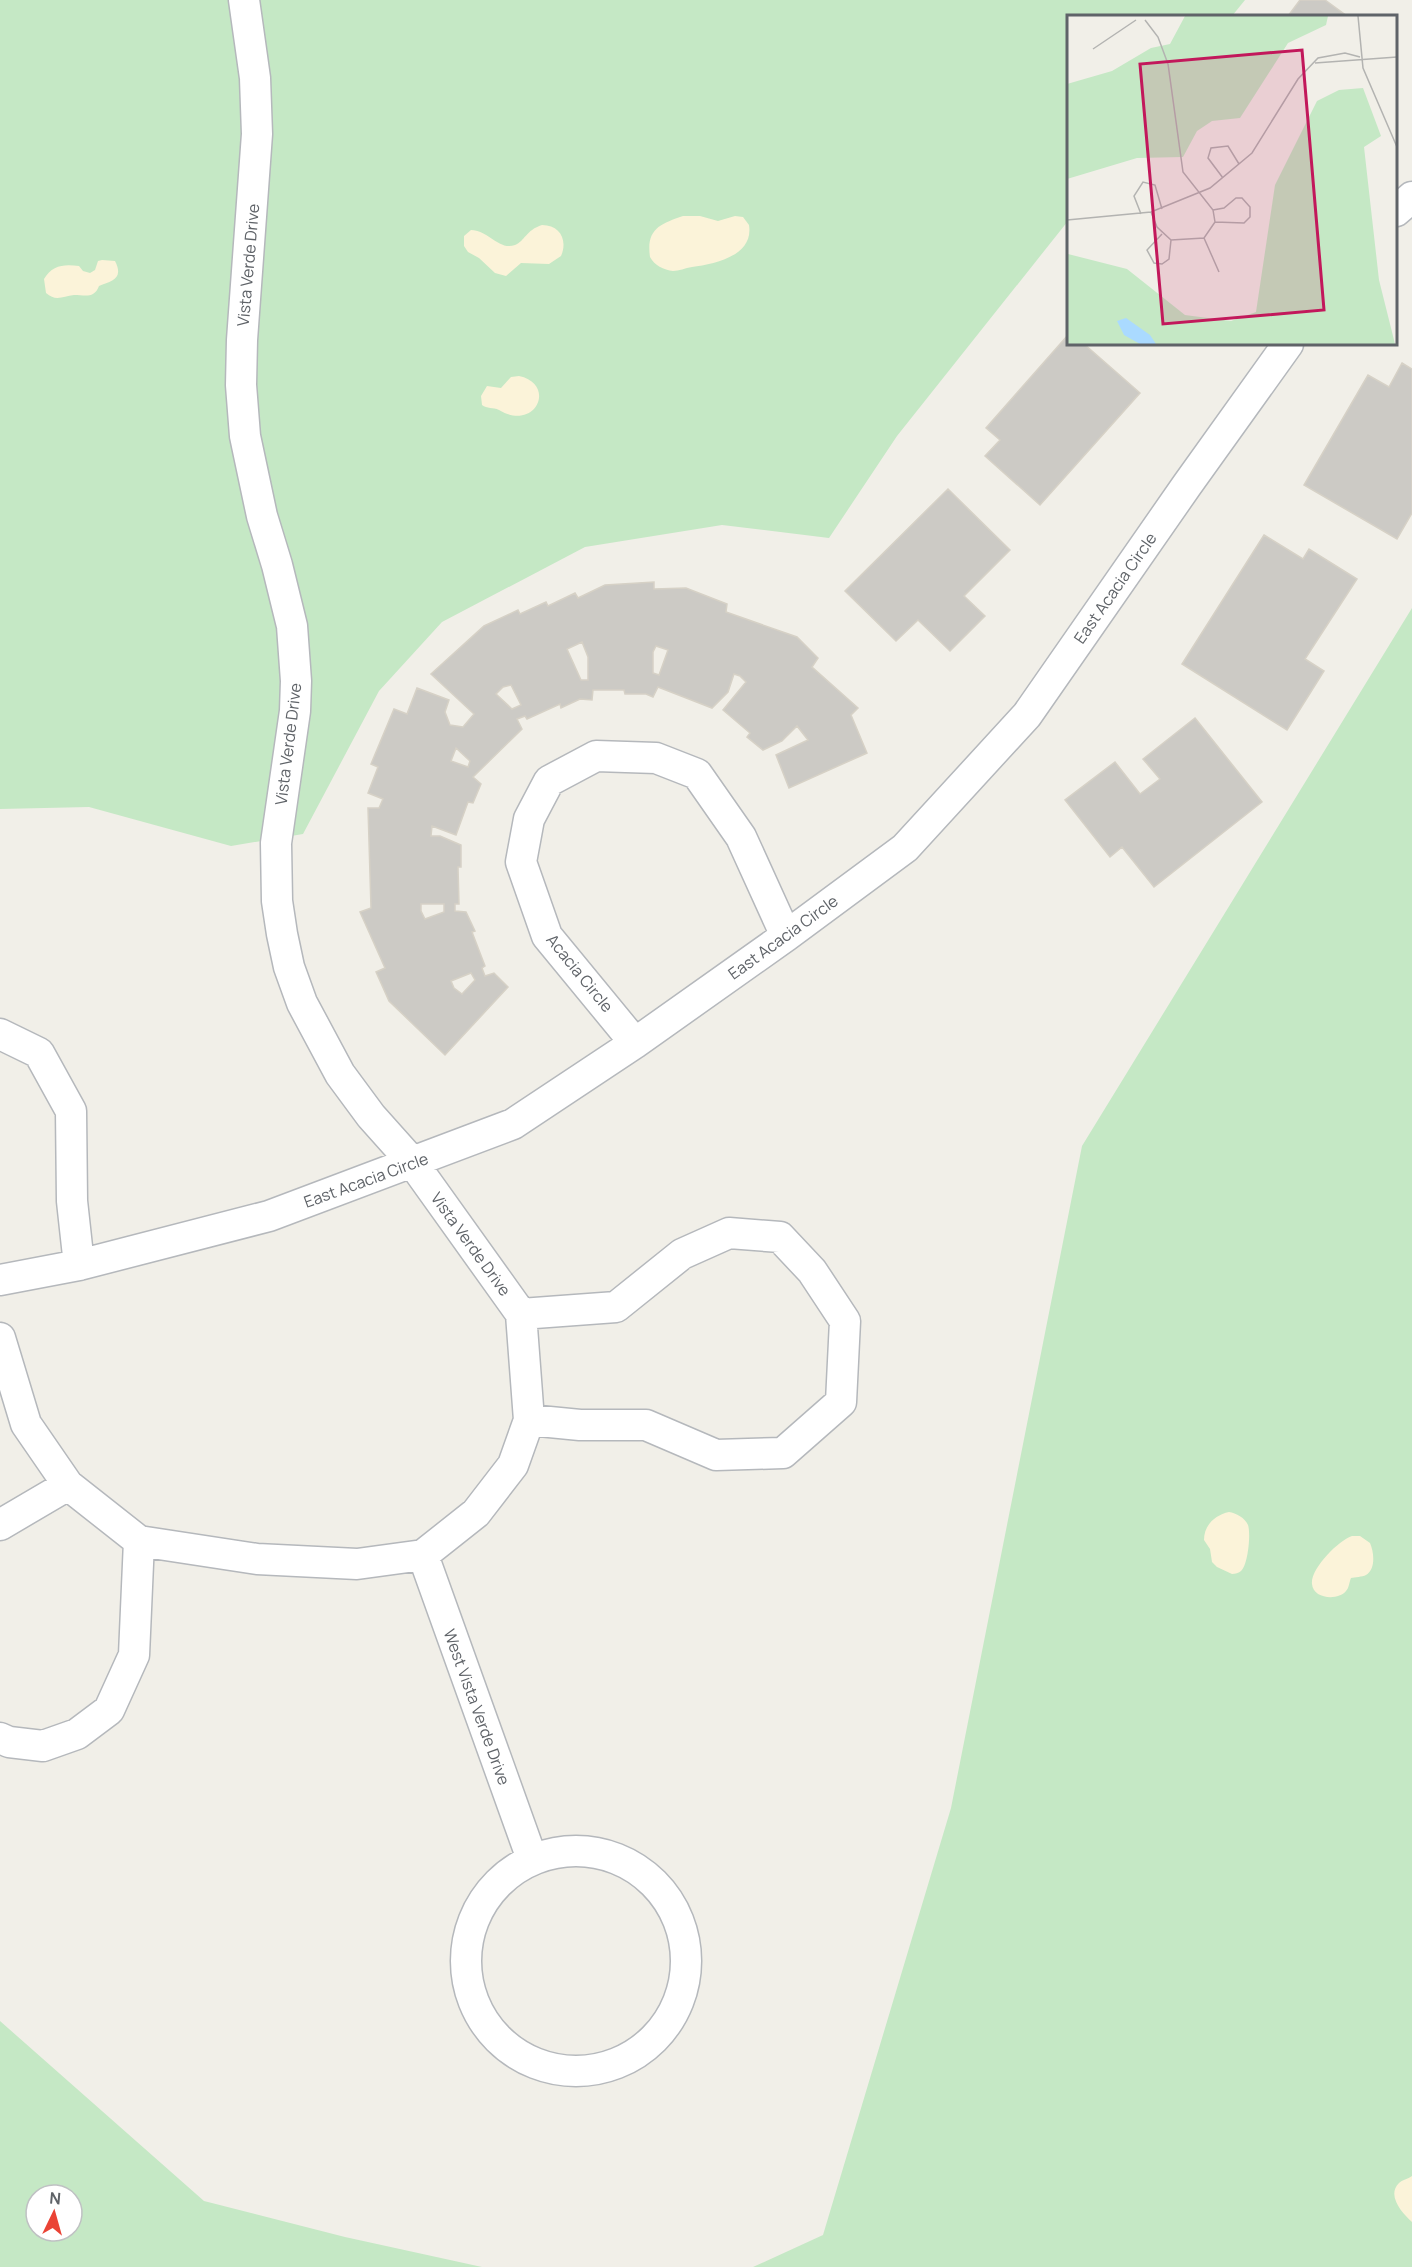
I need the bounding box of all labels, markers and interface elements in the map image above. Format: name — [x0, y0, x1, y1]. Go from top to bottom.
inset map — [1067, 15, 1397, 345]
street label: Vista Verde Drive — [232, 203, 264, 327]
street label: East Acacia Circle — [1068, 528, 1162, 648]
street label: Vista Verde Drive — [270, 682, 306, 806]
street label: East Acacia Circle — [724, 890, 842, 984]
street label: Acacia Circle — [542, 929, 618, 1017]
street label: East Acacia Circle — [301, 1147, 431, 1213]
street label: Vista Verde Drive — [426, 1188, 516, 1300]
street label: West Vista Verde Drive — [439, 1626, 515, 1788]
north arrow — [24, 2183, 84, 2243]
text: N — [49, 2187, 62, 2210]

